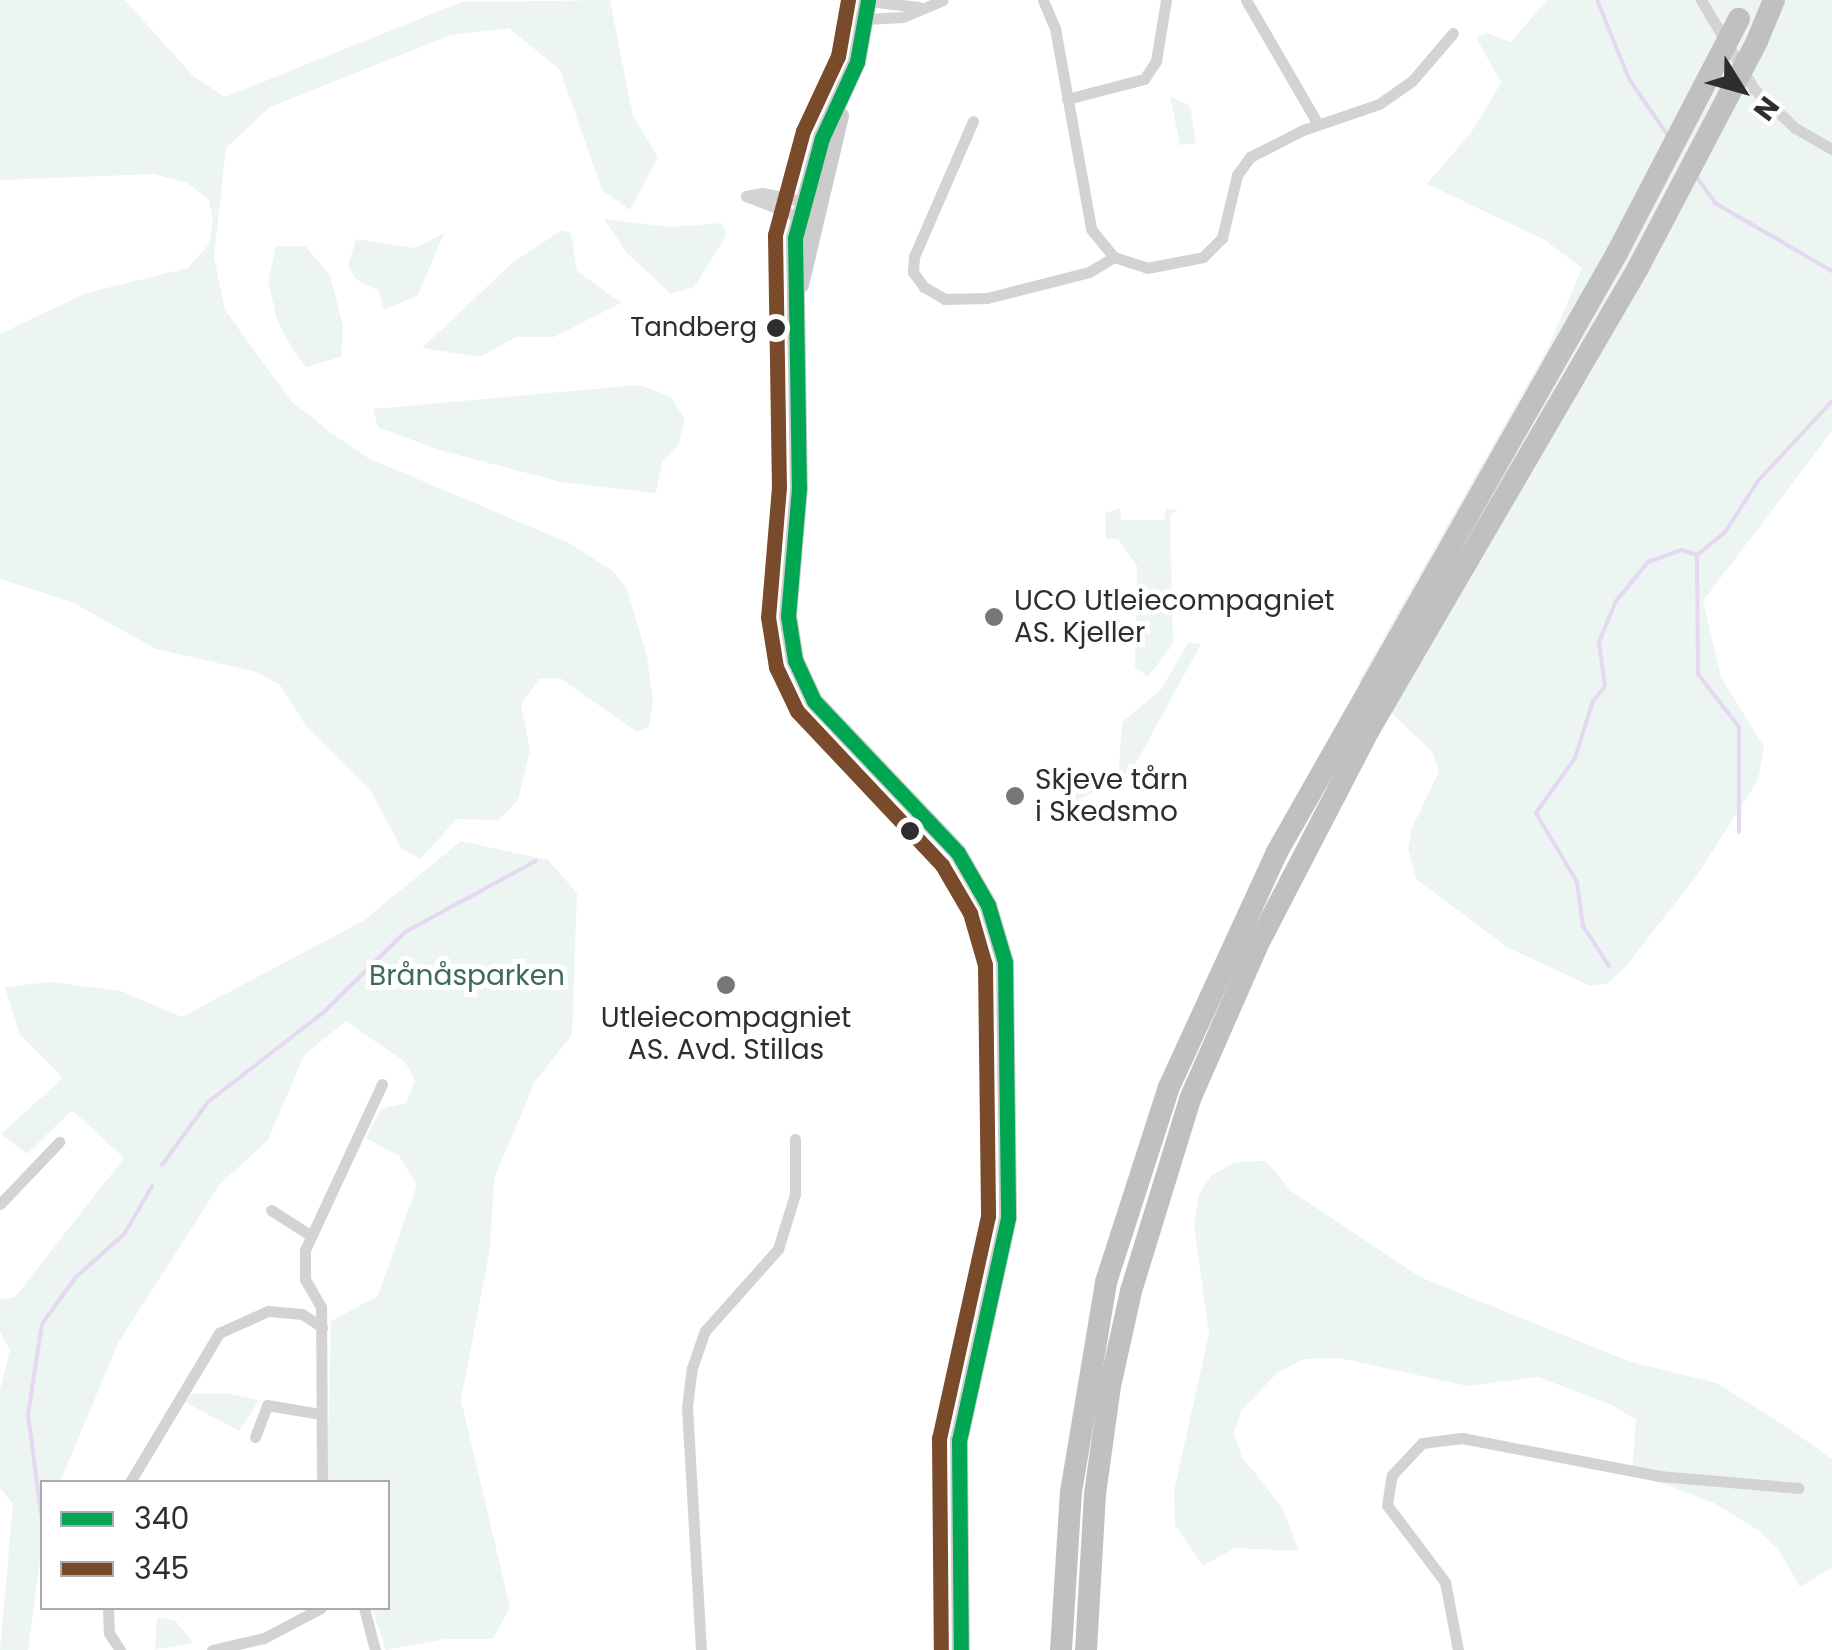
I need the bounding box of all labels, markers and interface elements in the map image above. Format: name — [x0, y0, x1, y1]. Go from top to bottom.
north arrow — [1692, 40, 1792, 140]
text: N — [1744, 88, 1788, 129]
place label: Tandberg — [630, 312, 757, 344]
marker: Tandberg — [766, 318, 786, 338]
place label: UCO Utleiecompagniet AS. Kjeller — [1014, 584, 1334, 650]
marker: UCO Utleiecompagniet AS. Kjeller — [983, 606, 1005, 628]
place label: Skjeve tårn i Skedsmo — [1035, 763, 1188, 829]
marker: Skjeve tårn i Skedsmo — [1004, 785, 1026, 807]
unlabelled marker — [900, 821, 920, 841]
park label: Brånåsparken — [369, 959, 565, 993]
marker: Utleiecompagniet AS. Avd. Stillas — [715, 974, 737, 996]
place label: Utleiecompagniet AS. Avd. Stillas — [601, 1001, 851, 1067]
legend — [40, 1480, 390, 1610]
text: 340 — [134, 1497, 189, 1540]
text: 345 — [134, 1547, 189, 1590]

